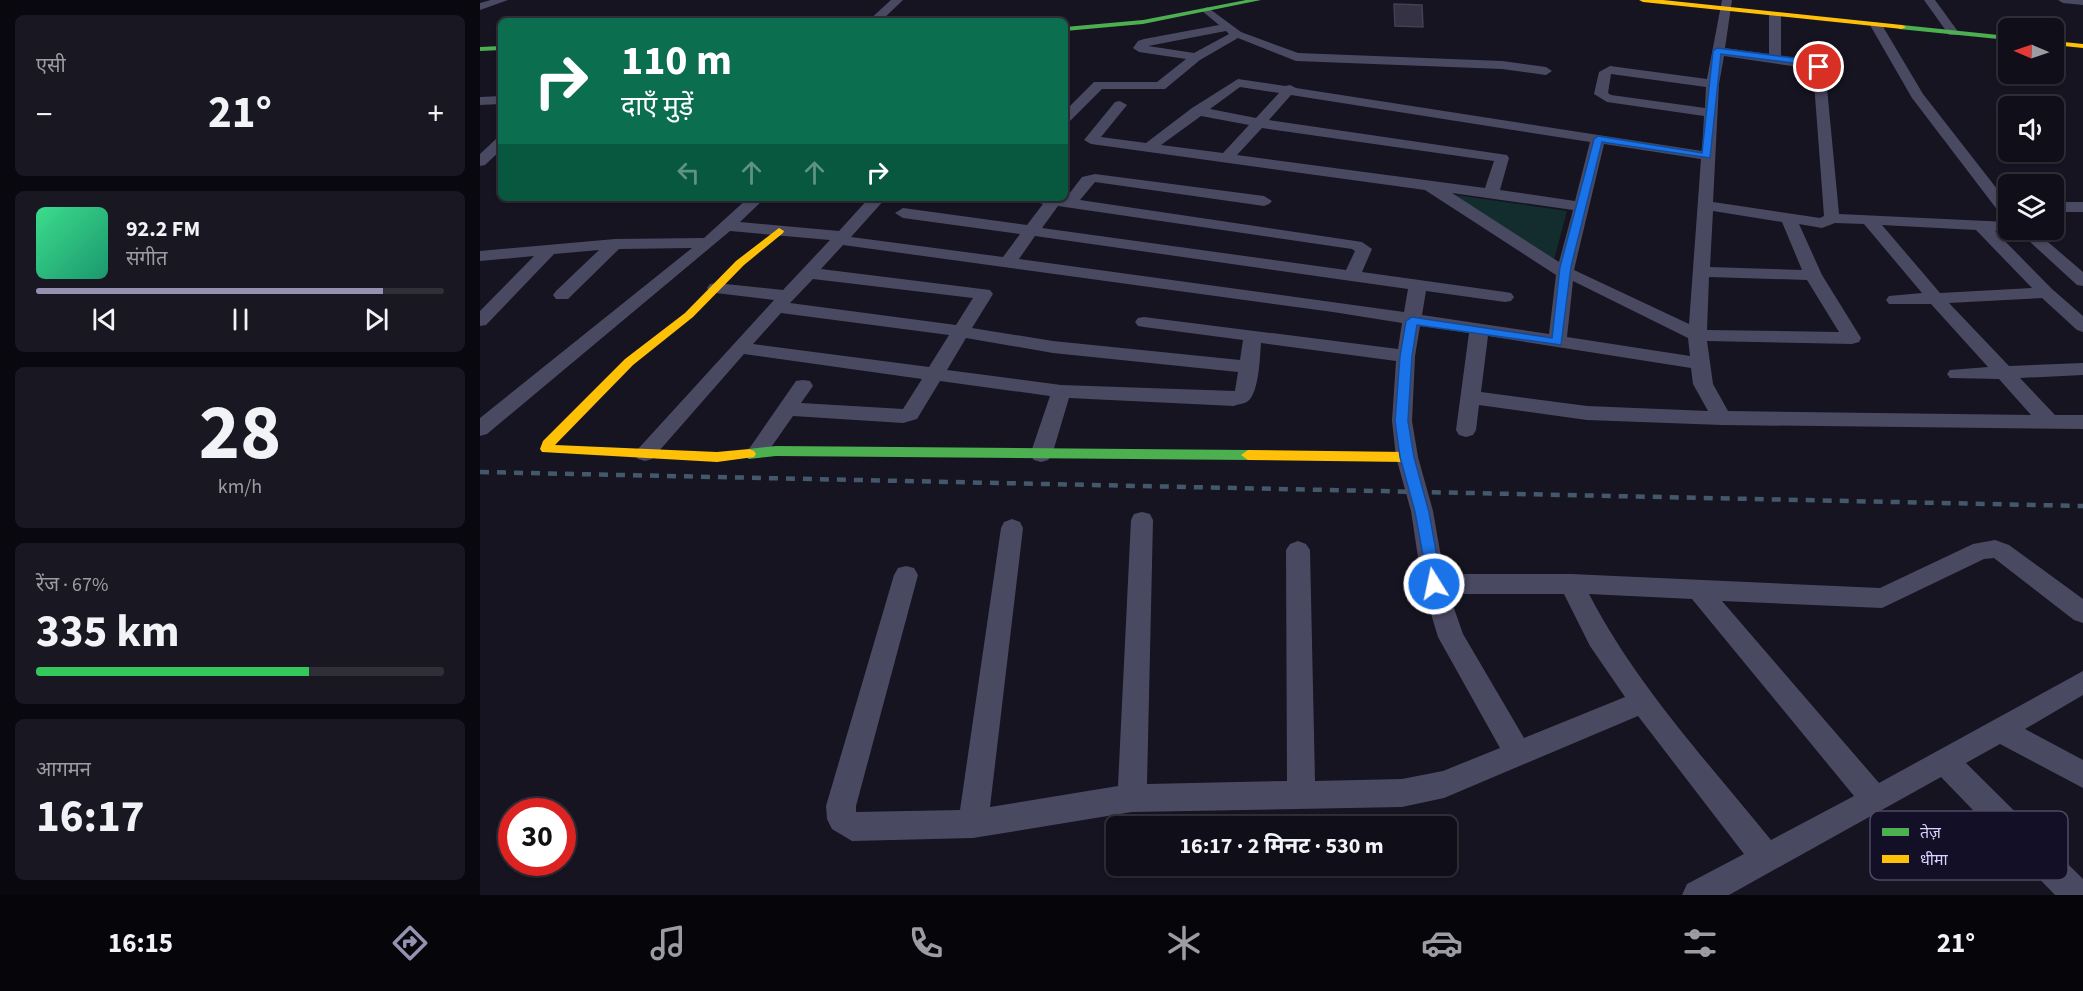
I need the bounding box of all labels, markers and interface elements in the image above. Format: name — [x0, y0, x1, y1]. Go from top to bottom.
north arrow — [1998, 18, 2064, 84]
map controls — [1998, 18, 2064, 240]
text: 110 m — [621, 31, 732, 91]
pin — [1793, 41, 1844, 92]
icon: right — [522, 42, 600, 120]
icon: arrive — [1802, 50, 1835, 83]
text: एसी — [36, 52, 66, 80]
text: 21° — [208, 81, 272, 145]
text: दाएँ मुड़ें — [621, 87, 693, 126]
text: − — [36, 91, 52, 138]
text: + — [428, 91, 444, 138]
button: sound — [1998, 96, 2064, 162]
icon: left — [672, 156, 705, 189]
icon: ahead — [735, 156, 768, 189]
icon: ahead — [798, 156, 831, 189]
icon: right — [861, 156, 894, 189]
button: layers — [1998, 174, 2064, 240]
text: 92.2 FM — [126, 213, 200, 245]
text: संगीत — [126, 245, 167, 273]
icon: previous — [88, 303, 121, 336]
icon: pause — [224, 303, 257, 336]
icon: next — [360, 303, 393, 336]
text: 28 — [199, 378, 281, 489]
text: km/h — [218, 473, 262, 501]
position arrow — [1402, 552, 1466, 616]
text: रेंज · 67% — [36, 571, 108, 599]
text: 335 km — [36, 600, 180, 664]
text: आगमन — [36, 756, 91, 784]
text: 16:17 — [36, 785, 145, 849]
speed limit sign: 30 — [498, 798, 576, 876]
legend — [1870, 811, 2068, 880]
text: तेज़ — [1920, 822, 1942, 844]
text: 16:17 · 2 मिनट · 530 m — [1179, 830, 1384, 862]
text: धीमा — [1920, 849, 1949, 871]
icon: directions — [389, 922, 431, 964]
icon: music — [647, 922, 689, 964]
icon: phone — [905, 922, 947, 964]
icon: climate — [1163, 922, 1205, 964]
icon: car — [1421, 922, 1463, 964]
icon: filters — [1679, 922, 1721, 964]
text: 16:15 — [108, 924, 173, 963]
text: 21° — [1937, 924, 1975, 963]

